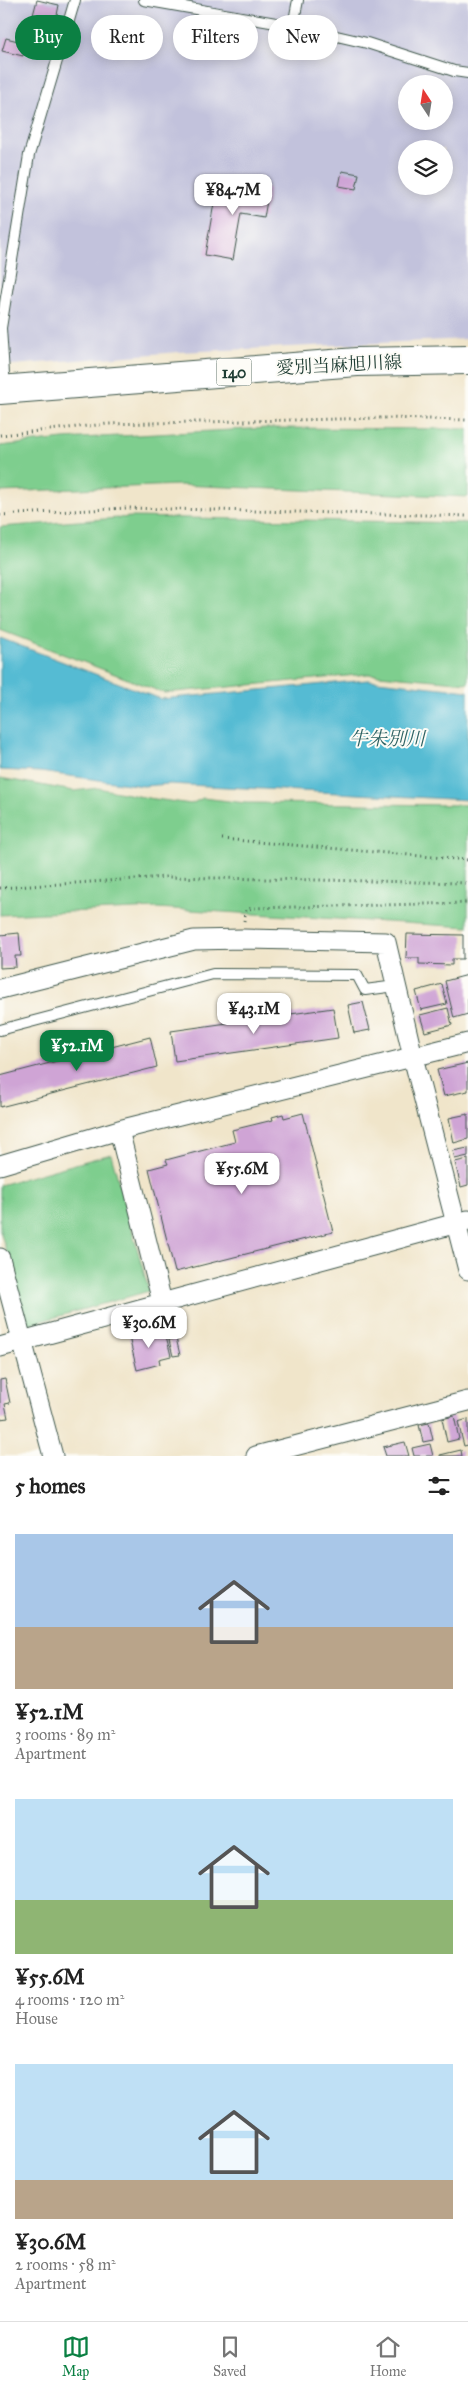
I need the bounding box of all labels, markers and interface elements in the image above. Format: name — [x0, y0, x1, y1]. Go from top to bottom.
chip: Buy — [15, 15, 81, 60]
chip: Rent — [91, 15, 163, 60]
chip: Filters — [173, 15, 258, 60]
chip: New — [268, 15, 338, 60]
north arrow — [398, 75, 452, 130]
map controls — [398, 75, 453, 195]
button: layers — [398, 140, 453, 195]
pin: ¥84.7M — [192, 174, 274, 216]
text: ¥84.7M — [205, 180, 261, 199]
street label: 愛別当麻旭川線 — [276, 351, 402, 379]
road number: 140 — [216, 358, 252, 386]
water label: 牛朱別川 — [349, 727, 427, 750]
pin: ¥43.1M — [213, 992, 295, 1035]
text: ¥43.1M — [228, 999, 280, 1018]
pin: ¥52.1M — [36, 1030, 118, 1072]
text: ¥52.1M — [51, 1036, 103, 1055]
pin: ¥55.6M — [201, 1152, 283, 1195]
text: ¥55.6M — [216, 1159, 269, 1178]
pin: ¥30.6M — [108, 1306, 190, 1349]
text: ¥30.6M — [122, 1313, 176, 1332]
icon: filters — [425, 1472, 453, 1500]
text: 5 homes — [15, 1473, 86, 1499]
icon: home — [189, 1567, 279, 1657]
text: ¥52.1M — [15, 1699, 84, 1725]
text: 3 rooms · 89 m² — [15, 1725, 115, 1744]
text: Apartment — [15, 1744, 87, 1763]
icon: home — [189, 1832, 279, 1922]
text: ¥55.6M — [15, 1964, 85, 1990]
text: 4 rooms · 120 m² — [15, 1990, 124, 2009]
text: House — [15, 2009, 58, 2028]
icon: home — [189, 2097, 279, 2187]
text: ¥30.6M — [15, 2229, 86, 2255]
text: 2 rooms · 58 m² — [15, 2255, 116, 2274]
text: Apartment — [15, 2274, 87, 2293]
tab: Map — [62, 2333, 90, 2380]
tab: Saved — [213, 2333, 246, 2380]
tab: Home — [370, 2333, 406, 2380]

